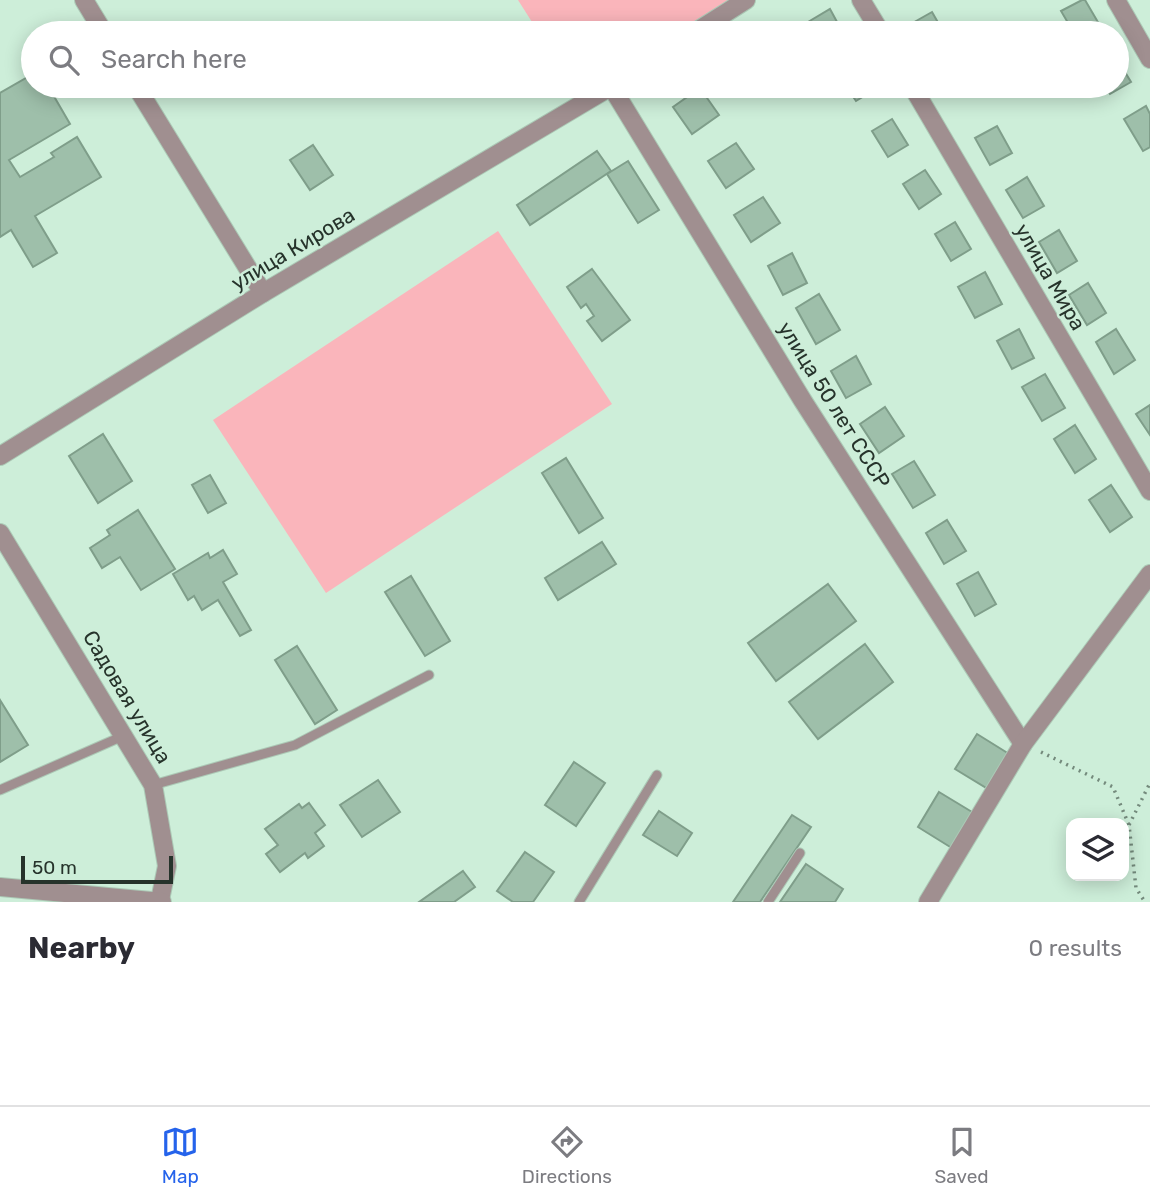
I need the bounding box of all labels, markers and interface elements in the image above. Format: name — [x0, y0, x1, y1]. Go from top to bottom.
search box — [21, 21, 1129, 98]
icon: search — [45, 41, 83, 79]
text: Search here — [101, 44, 247, 75]
street label: улица Кирова — [226, 202, 359, 295]
street label: улица Мира — [1010, 219, 1091, 335]
street label: улица 50 лет СССР — [773, 317, 896, 493]
street label: Садовая улица — [78, 626, 177, 768]
map controls — [1066, 818, 1129, 881]
button: layers — [1066, 818, 1129, 881]
scale bar — [21, 853, 173, 885]
text: 50 m — [32, 856, 77, 879]
text: Nearby — [28, 930, 135, 966]
text: 0 results — [1028, 934, 1122, 962]
tab: Map — [161, 1123, 199, 1188]
tab: Directions — [522, 1123, 612, 1188]
tab: Saved — [934, 1123, 989, 1188]

